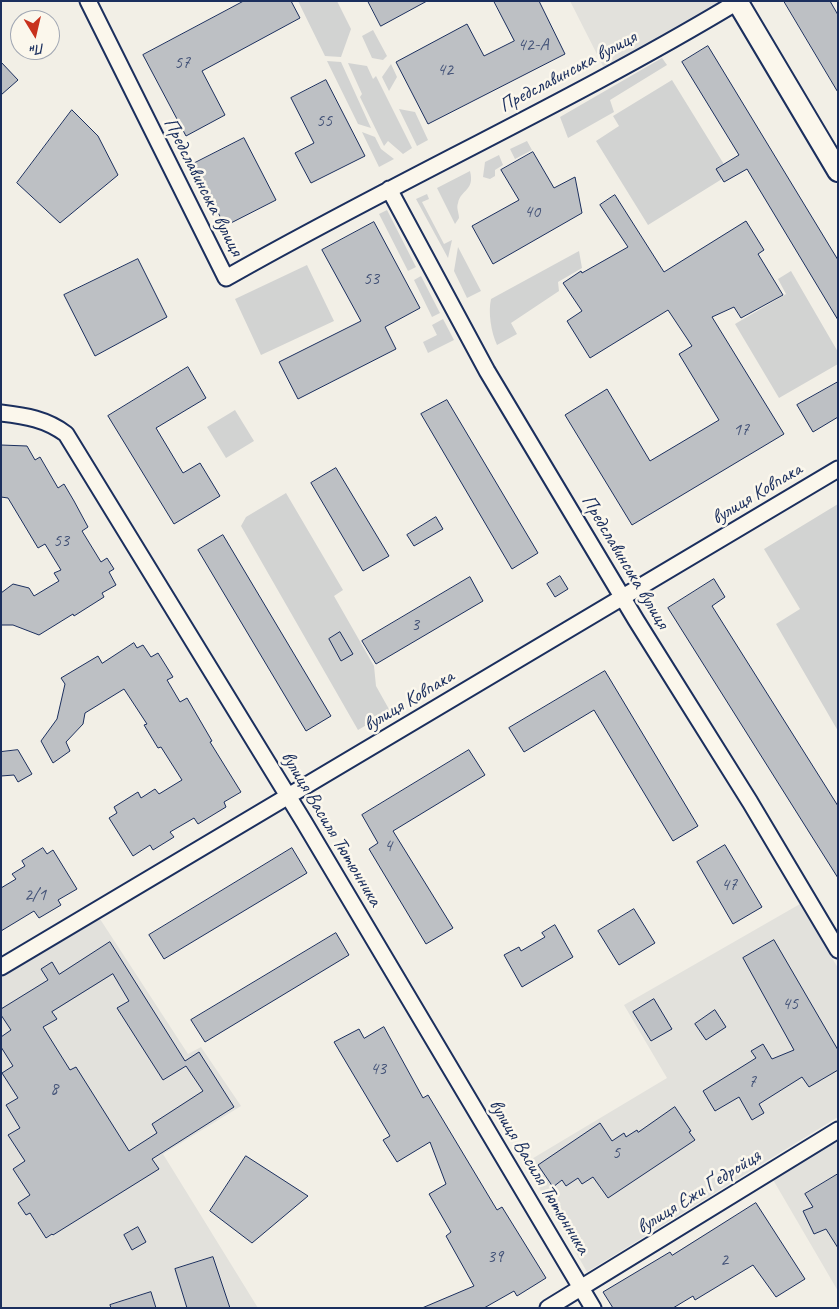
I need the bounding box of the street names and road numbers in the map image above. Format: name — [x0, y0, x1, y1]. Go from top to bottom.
street label: Предславинська вулиця — [495, 26, 641, 118]
street label: Предславинська вулиця — [158, 114, 248, 260]
street label: вулиця Ковпака — [707, 458, 807, 530]
street label: Предславинська вулиця — [576, 491, 674, 633]
street label: вулиця Ковпака — [359, 665, 459, 737]
street label: вулиця Василя Тютюнника — [275, 747, 387, 911]
street label: вулиця Василя Тютюнника — [483, 1095, 595, 1259]
street label: вулиця Єжи Ґедройця — [632, 1144, 766, 1240]

